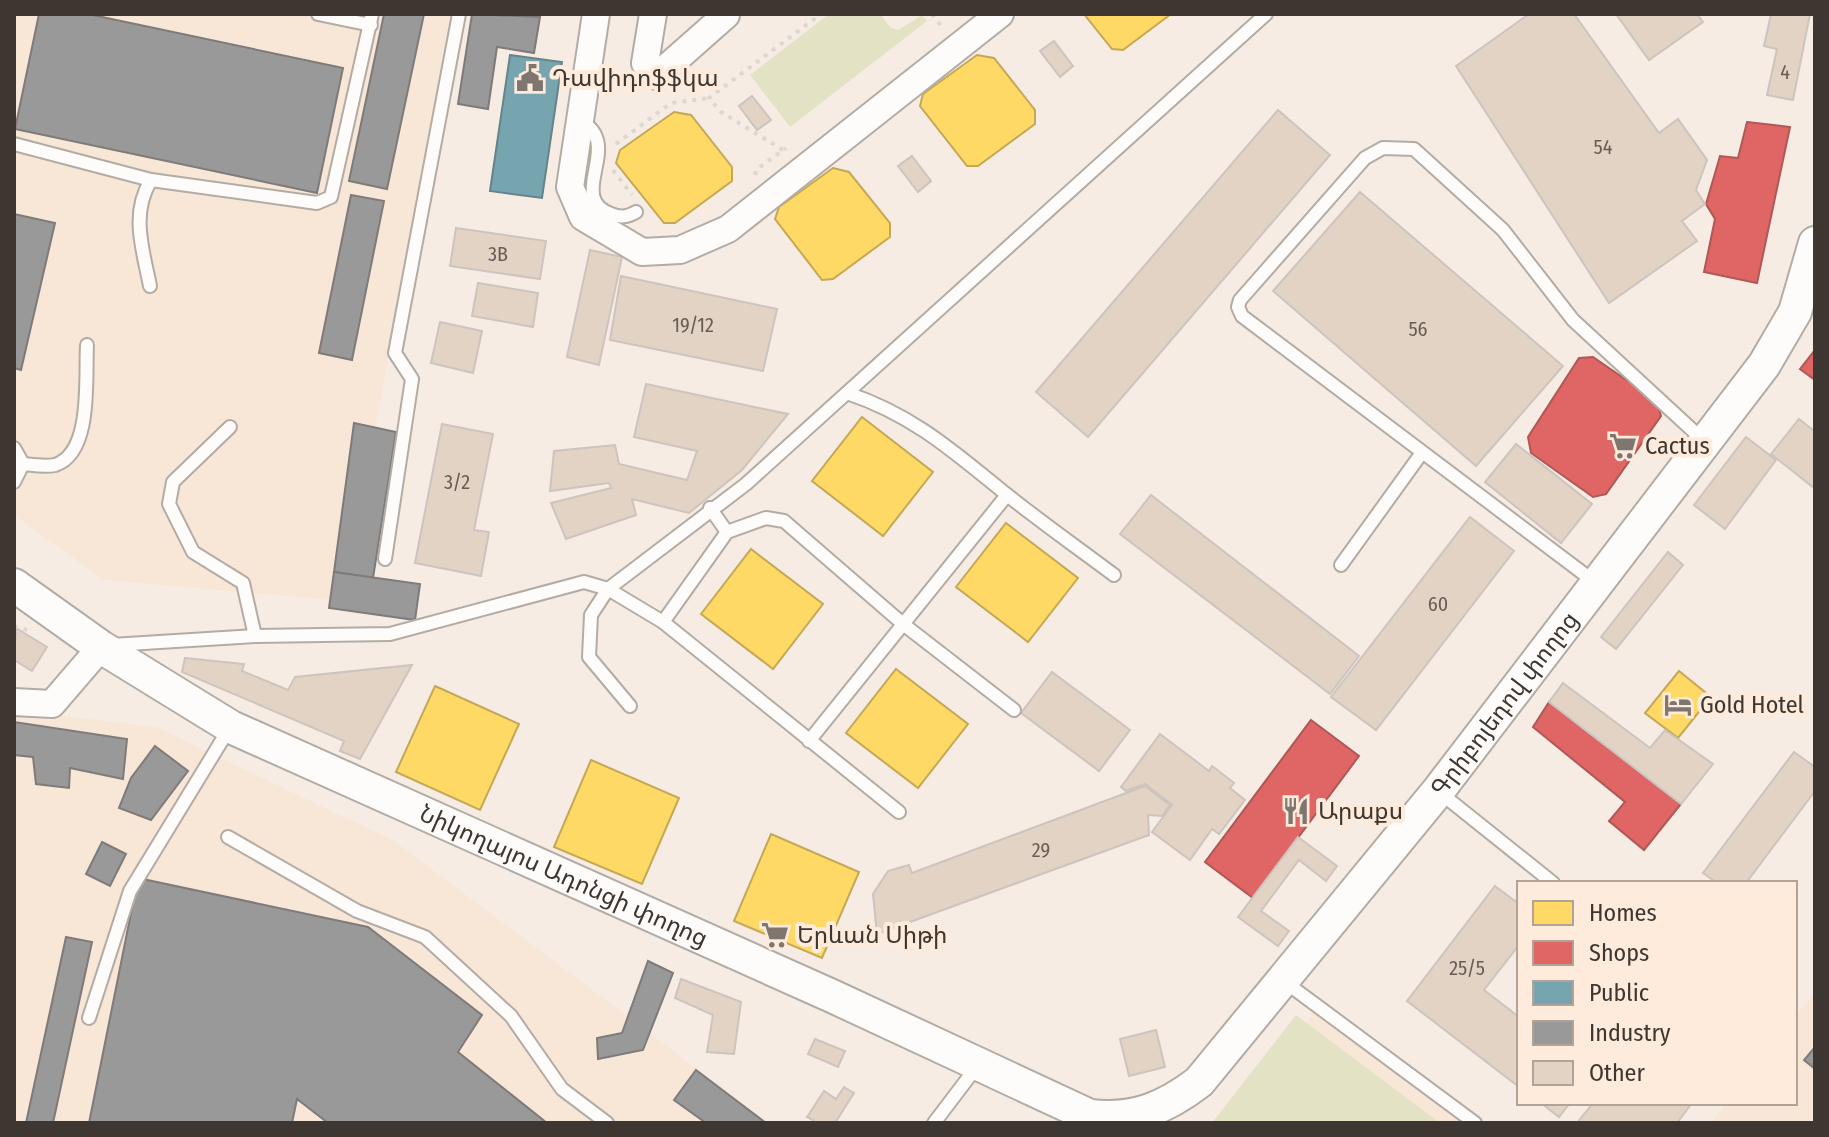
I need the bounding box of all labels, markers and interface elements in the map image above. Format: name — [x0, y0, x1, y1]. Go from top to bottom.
house number: 4 — [1780, 60, 1790, 84]
public building icon: Դավիդոֆֆկա — [515, 63, 545, 93]
place label: Դավիդոֆֆկա — [552, 64, 719, 92]
house number: 54 — [1594, 135, 1613, 159]
house number: 3B — [488, 242, 508, 266]
house number: 19/12 — [672, 313, 714, 337]
house number: 56 — [1408, 317, 1428, 341]
supermarket icon: Cactus — [1608, 431, 1638, 461]
place label: Cactus — [1645, 432, 1710, 460]
house number: 3/2 — [444, 470, 470, 494]
house number: 60 — [1428, 592, 1448, 616]
street label: Գրիբոյեդով փողոց — [1425, 606, 1584, 802]
hotel icon: Gold Hotel — [1663, 690, 1693, 720]
place label: Gold Hotel — [1700, 691, 1804, 719]
restaurant icon: Արաքս — [1281, 796, 1311, 826]
place label: Արաքս — [1318, 797, 1403, 825]
street label: Նիկողայոս Ադոնցի փողոց — [415, 799, 712, 953]
house number: 29 — [1032, 838, 1050, 862]
legend — [1517, 881, 1797, 1105]
text: Homes — [1589, 899, 1657, 927]
supermarket icon: Երևան Սիթի — [760, 920, 790, 950]
place label: Երևան Սիթի — [797, 921, 947, 949]
text: Shops — [1589, 939, 1649, 967]
house number: 25/5 — [1449, 956, 1485, 980]
text: Public — [1589, 979, 1649, 1007]
text: Industry — [1589, 1019, 1671, 1047]
text: Other — [1589, 1059, 1645, 1087]

